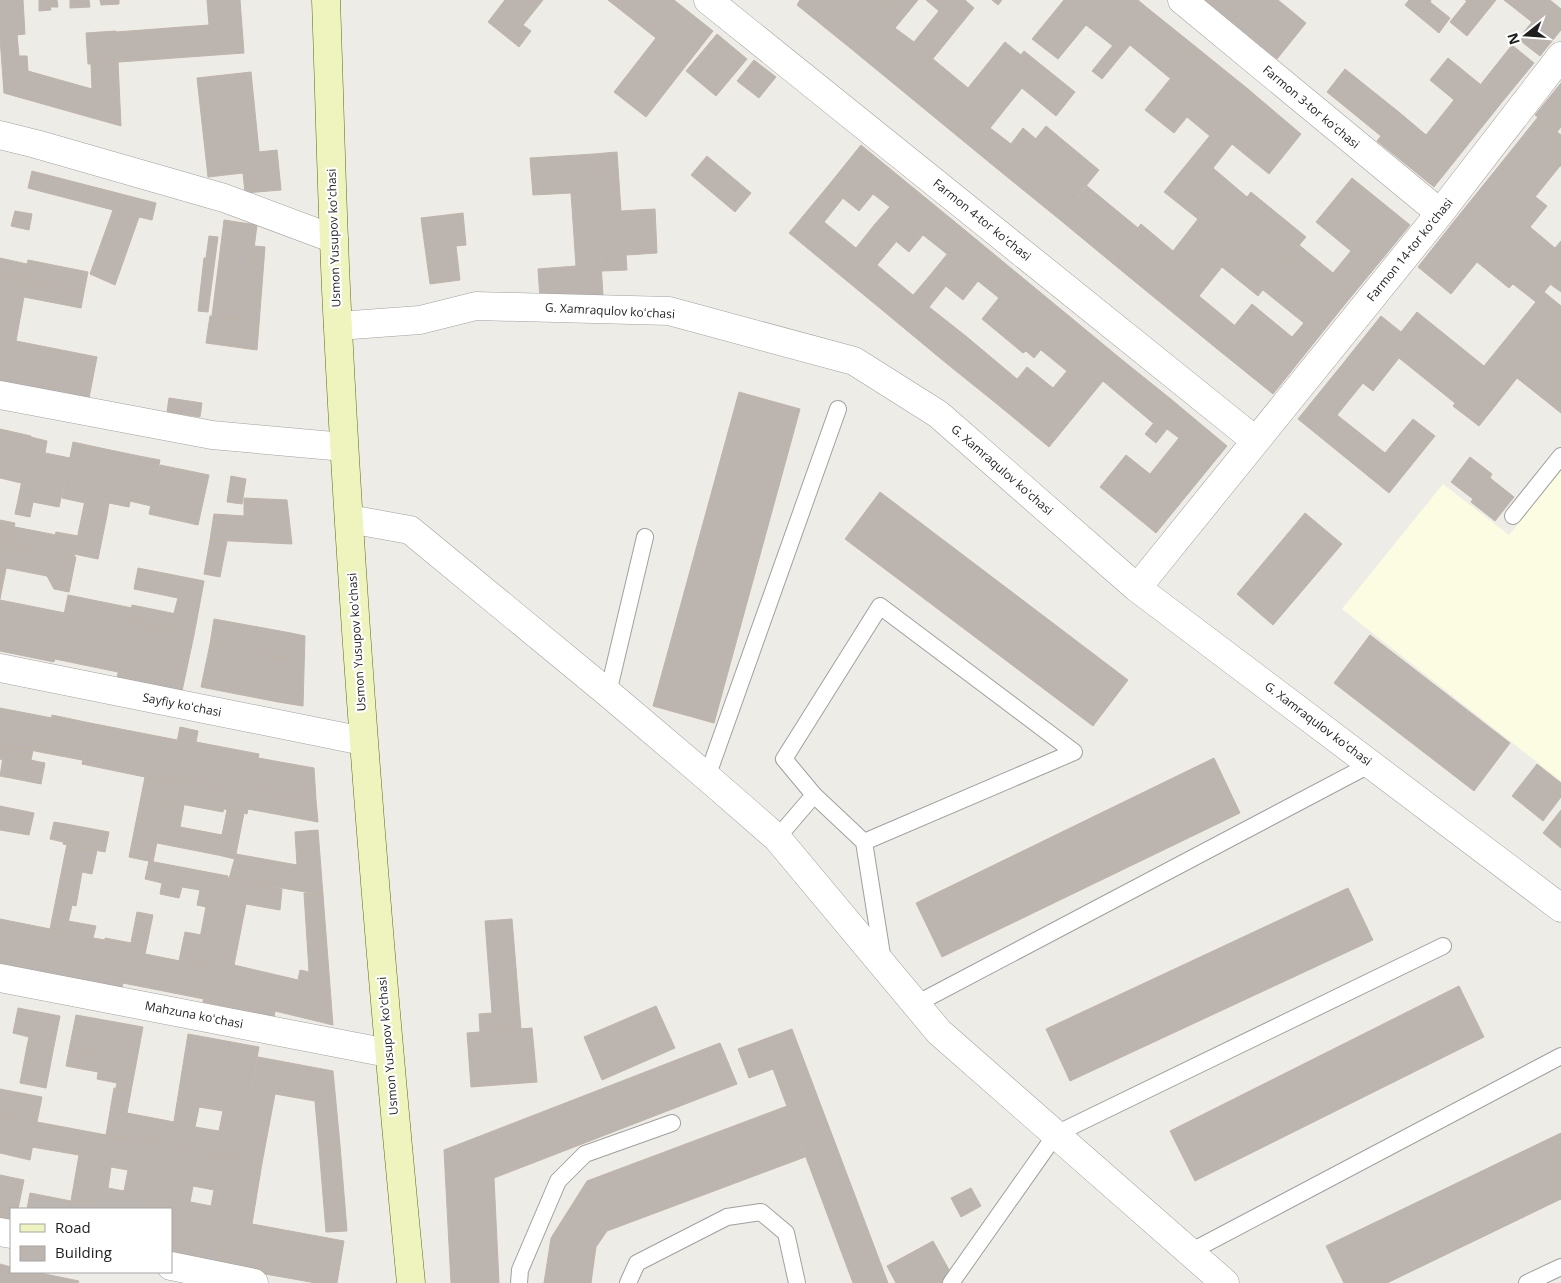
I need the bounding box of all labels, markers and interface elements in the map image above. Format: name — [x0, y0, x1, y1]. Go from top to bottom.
north arrow — [1501, 10, 1551, 60]
text: N — [1502, 31, 1524, 47]
street label: Farmon 3-tor koʻchasi — [1259, 61, 1363, 152]
street label: Usmon Yusupov ko'chasi — [323, 168, 344, 308]
street label: Farmon 4-tor koʻchasi — [930, 175, 1035, 264]
street label: Farmon 14-tor koʻchasi — [1363, 194, 1457, 305]
street label: G. Xamraqulov koʻchasi — [545, 299, 675, 322]
street label: G. Xamraqulov koʻchasi — [948, 421, 1057, 519]
street label: Usmon Yusupov ko'chasi — [343, 572, 370, 712]
street label: G. Xamraqulov koʻchasi — [1261, 678, 1375, 770]
street label: Sayfiy koʻchasi — [141, 689, 223, 721]
street label: Usmon Yusupov ko'chasi — [373, 976, 402, 1116]
street label: Mahzuna koʻchasi — [144, 997, 245, 1032]
legend — [10, 1208, 172, 1273]
text: Road — [55, 1217, 91, 1237]
text: Building — [55, 1242, 112, 1262]

